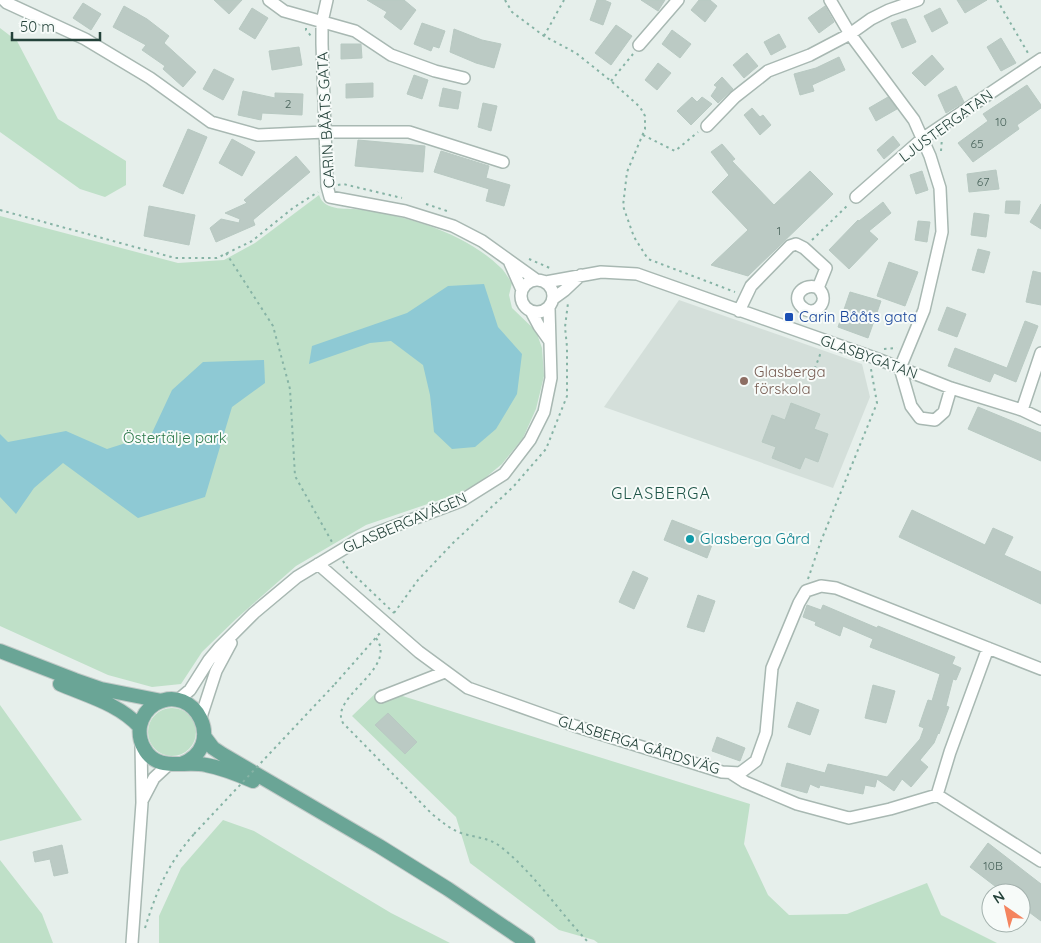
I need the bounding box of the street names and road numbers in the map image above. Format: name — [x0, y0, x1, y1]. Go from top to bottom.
street label: CARIN BÅÅTS GATA — [312, 51, 339, 189]
street label: LJUSTERGATAN — [895, 85, 996, 166]
street label: GLASBYGATAN — [818, 330, 920, 383]
street label: GLASBERGAVÄGEN — [340, 488, 470, 557]
street label: GLASBERGA GÅRDSVÄG — [556, 711, 722, 778]

